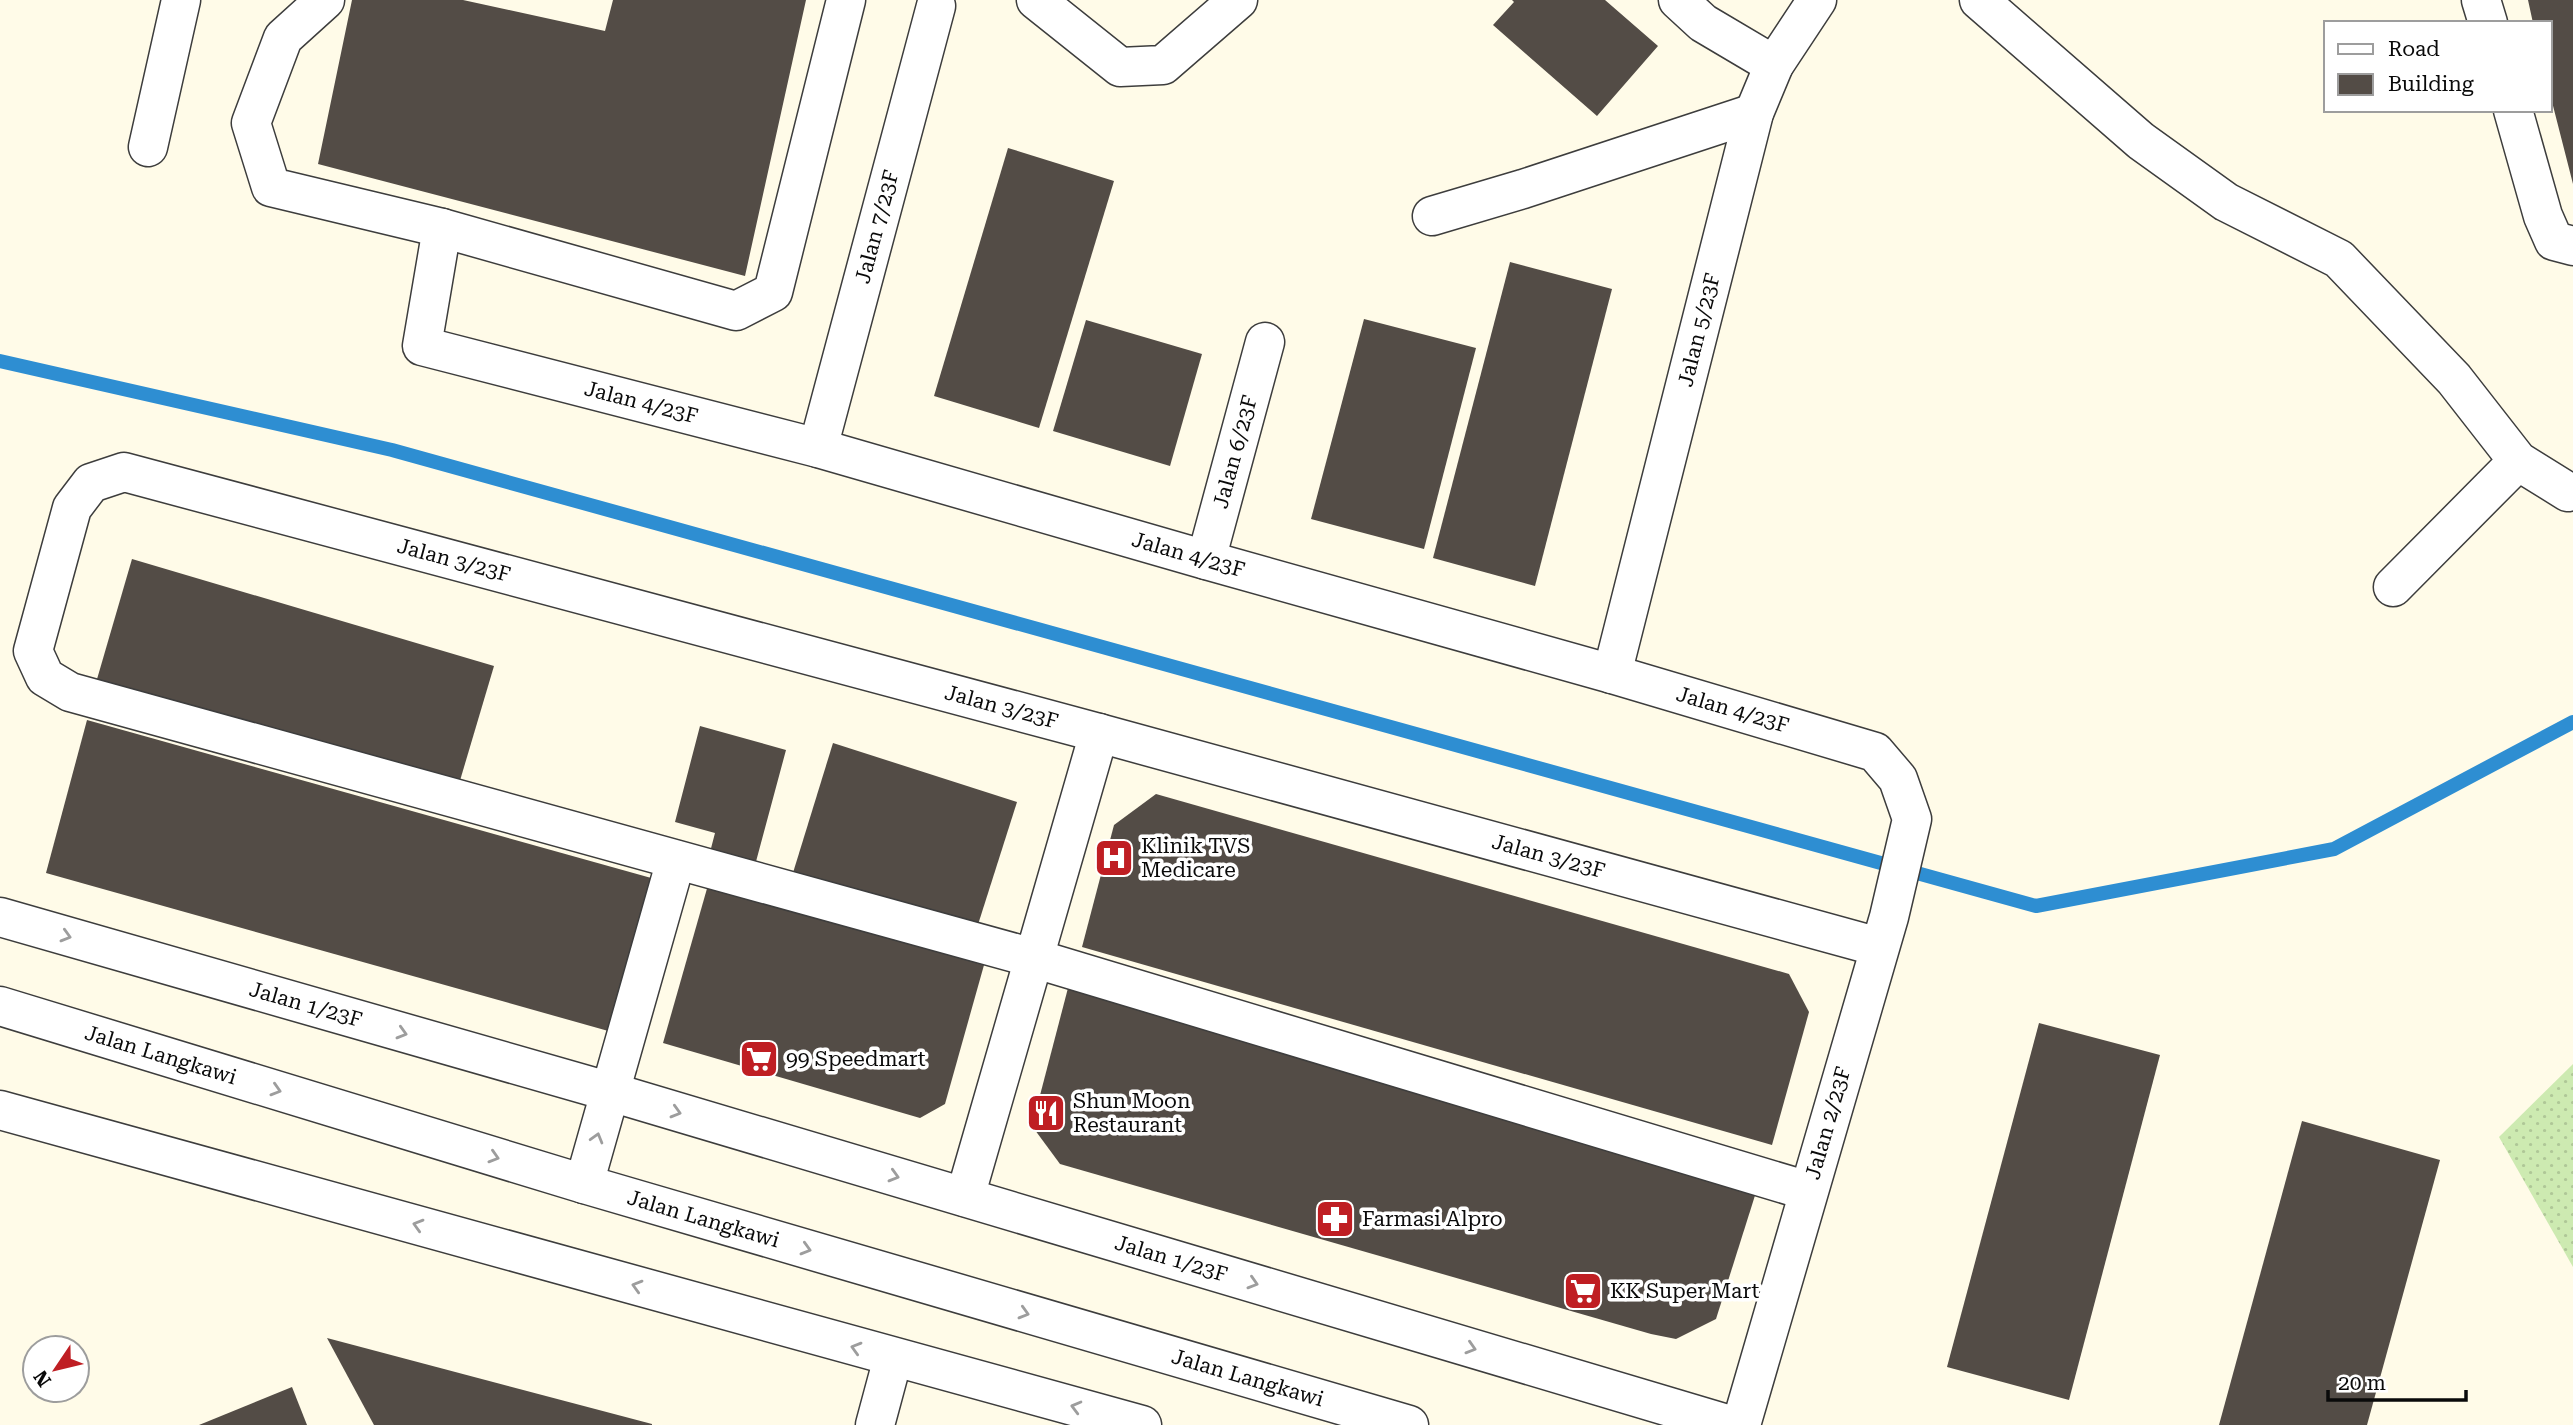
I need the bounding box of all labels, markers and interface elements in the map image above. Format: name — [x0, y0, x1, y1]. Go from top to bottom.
legend — [2324, 21, 2552, 112]
text: Road — [2388, 37, 2440, 61]
text: Building — [2388, 72, 2474, 96]
street label: Jalan 7/23F — [850, 168, 904, 286]
street label: Jalan 5/23F — [1673, 271, 1725, 389]
street label: Jalan 4/23F — [582, 376, 700, 429]
street label: Jalan 6/23F — [1208, 393, 1262, 511]
street label: Jalan 4/23F — [1129, 527, 1247, 582]
street label: Jalan 3/23F — [395, 534, 513, 587]
street label: Jalan 3/23F — [942, 680, 1061, 734]
street label: Jalan 4/23F — [1674, 682, 1792, 738]
street label: Jalan 3/23F — [1489, 829, 1608, 883]
place label: Klinik TVS Medicare — [1141, 834, 1250, 882]
hospital icon: Klinik TVS Medicare — [1093, 837, 1135, 879]
one-way arrow — [59, 928, 71, 942]
street label: Jalan 1/23F — [247, 977, 365, 1032]
street label: Jalan Langkawi — [82, 1021, 240, 1089]
one-way arrow — [396, 1024, 408, 1039]
supermarket icon: 99 Speedmart — [738, 1038, 780, 1080]
place label: 99 Speedmart — [786, 1047, 926, 1071]
street label: Jalan 2/23F — [1800, 1064, 1856, 1182]
one-way arrow — [270, 1082, 282, 1097]
place label: Shun Moon Restaurant — [1073, 1089, 1191, 1137]
restaurant icon: Shun Moon Restaurant — [1025, 1092, 1067, 1134]
one-way arrow — [670, 1103, 682, 1118]
one-way arrow — [589, 1132, 604, 1144]
one-way arrow — [487, 1148, 499, 1163]
one-way arrow — [888, 1167, 900, 1182]
street label: Jalan Langkawi — [625, 1185, 783, 1253]
pharmacy icon: Farmasi Alpro — [1314, 1198, 1356, 1240]
place label: Farmasi Alpro — [1362, 1207, 1503, 1231]
one-way arrow — [412, 1219, 424, 1233]
street label: Jalan 1/23F — [1112, 1231, 1230, 1287]
one-way arrow — [800, 1240, 812, 1255]
supermarket icon: KK Super Mart — [1562, 1270, 1604, 1312]
one-way arrow — [1247, 1274, 1259, 1289]
place label: KK Super Mart — [1610, 1279, 1759, 1303]
one-way arrow — [631, 1280, 643, 1295]
one-way arrow — [1018, 1304, 1030, 1319]
north arrow — [21, 1334, 91, 1404]
one-way arrow — [1465, 1339, 1477, 1354]
one-way arrow — [850, 1341, 862, 1356]
street label: Jalan Langkawi — [1169, 1344, 1327, 1412]
scale bar — [2328, 1358, 2466, 1402]
text: N — [29, 1366, 56, 1391]
text: 20 m — [2338, 1371, 2386, 1395]
one-way arrow — [1070, 1401, 1082, 1415]

